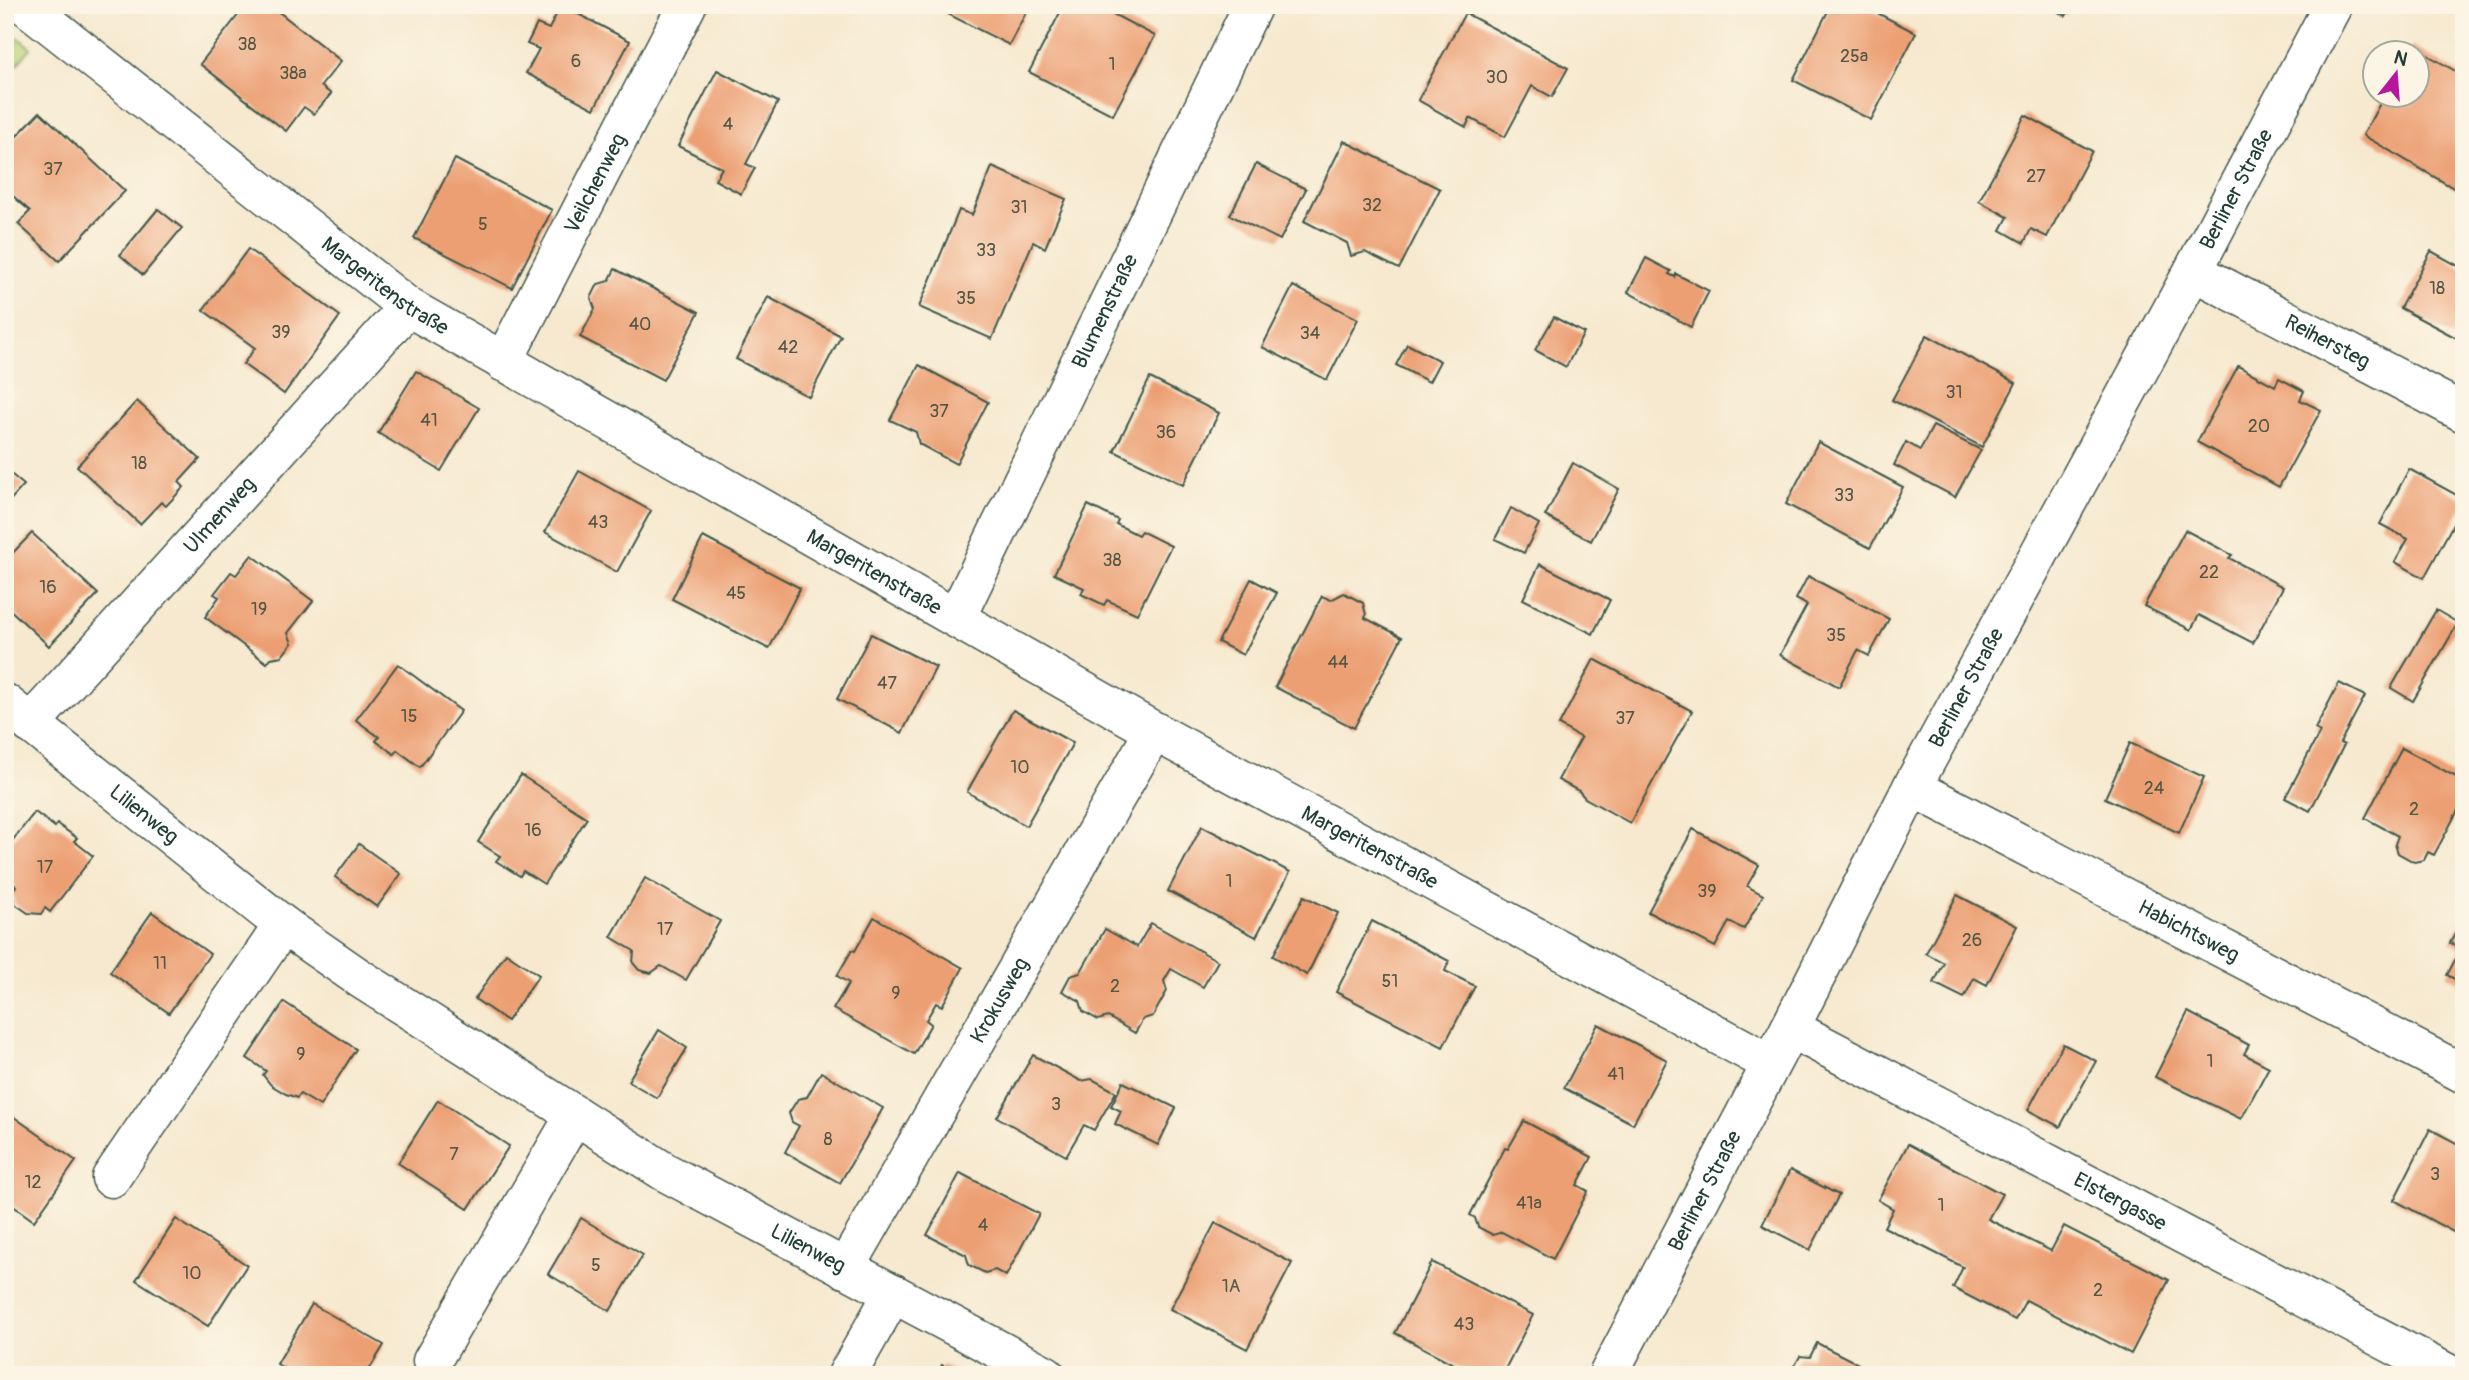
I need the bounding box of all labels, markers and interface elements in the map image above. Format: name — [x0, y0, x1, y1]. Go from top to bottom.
house number: 38 — [237, 33, 257, 56]
north arrow — [2360, 38, 2430, 108]
house number: 25a — [1840, 45, 1868, 68]
text: N — [2391, 45, 2410, 72]
house number: 6 — [571, 50, 581, 73]
house number: 1 — [1108, 53, 1116, 76]
house number: 38a — [279, 62, 307, 85]
house number: 30 — [1486, 66, 1508, 89]
house number: 4 — [723, 113, 734, 136]
street label: Berliner Straße — [2193, 124, 2279, 254]
street label: Veilchenweg — [558, 129, 632, 238]
house number: 37 — [43, 158, 63, 181]
house number: 27 — [2026, 165, 2046, 188]
house number: 32 — [1362, 194, 1382, 217]
house number: 31 — [1010, 196, 1028, 219]
house number: 5 — [478, 213, 488, 236]
street label: Margeritenstraße — [316, 230, 454, 341]
house number: 33 — [976, 239, 996, 262]
street label: Blumenstraße — [1066, 249, 1144, 373]
house number: 18 — [2429, 277, 2445, 300]
house number: 35 — [956, 287, 976, 310]
street label: Reihersteg — [2280, 308, 2375, 375]
house number: 40 — [629, 313, 651, 336]
house number: 39 — [271, 321, 291, 344]
house number: 34 — [1300, 322, 1321, 345]
house number: 42 — [778, 336, 798, 359]
house number: 31 — [1945, 381, 1963, 404]
house number: 37 — [929, 400, 949, 423]
house number: 41 — [420, 409, 438, 432]
house number: 20 — [2248, 415, 2270, 438]
house number: 36 — [1156, 421, 1176, 444]
house number: 18 — [131, 452, 147, 475]
street label: Ulmenweg — [178, 471, 261, 559]
house number: 33 — [1834, 484, 1854, 507]
house number: 43 — [588, 511, 608, 534]
street label: Margeritenstraße — [802, 523, 947, 621]
house number: 38 — [1102, 549, 1122, 572]
house number: 22 — [2199, 561, 2219, 584]
house number: 16 — [39, 576, 57, 599]
house number: 45 — [726, 582, 746, 605]
house number: 19 — [251, 598, 267, 621]
street label: Berliner Straße — [1923, 623, 2010, 752]
house number: 35 — [1826, 624, 1846, 647]
house number: 44 — [1328, 651, 1349, 674]
house number: 47 — [877, 672, 897, 695]
house number: 15 — [401, 705, 417, 728]
house number: 37 — [1615, 707, 1635, 730]
house number: 10 — [1010, 756, 1030, 779]
house number: 24 — [2144, 777, 2165, 800]
street label: Lilienweg — [104, 778, 184, 850]
house number: 2 — [2409, 798, 2419, 821]
street label: Margeritenstraße — [1297, 800, 1443, 895]
house number: 16 — [524, 819, 542, 842]
house number: 17 — [37, 856, 54, 879]
house number: 1 — [1225, 870, 1233, 893]
house number: 39 — [1697, 880, 1717, 903]
street label: Habichtsweg — [2134, 893, 2244, 968]
house number: 17 — [657, 918, 674, 941]
house number: 26 — [1962, 929, 1982, 952]
house number: 11 — [153, 952, 167, 975]
street label: Krokusweg — [964, 952, 1035, 1048]
house number: 51 — [1382, 970, 1398, 993]
house number: 2 — [1110, 975, 1120, 998]
house number: 9 — [891, 982, 901, 1005]
house number: 9 — [296, 1043, 306, 1066]
house number: 1 — [2206, 1050, 2214, 1073]
house number: 41 — [1607, 1063, 1625, 1086]
house number: 3 — [1051, 1093, 1061, 1116]
street label: Berliner Straße — [1662, 1125, 1748, 1256]
house number: 8 — [823, 1128, 833, 1151]
house number: 7 — [449, 1143, 459, 1166]
house number: 3 — [2430, 1163, 2440, 1186]
street label: Elstergasse — [2069, 1166, 2172, 1237]
house number: 12 — [24, 1171, 42, 1194]
house number: 41a — [1516, 1192, 1542, 1215]
house number: 1 — [1937, 1194, 1945, 1217]
house number: 4 — [978, 1214, 989, 1237]
street label: Lilienweg — [766, 1217, 850, 1279]
house number: 5 — [591, 1254, 601, 1277]
house number: 10 — [182, 1262, 202, 1285]
house number: 1A — [1222, 1275, 1241, 1298]
house number: 2 — [2093, 1279, 2103, 1302]
house number: 43 — [1454, 1313, 1474, 1336]

